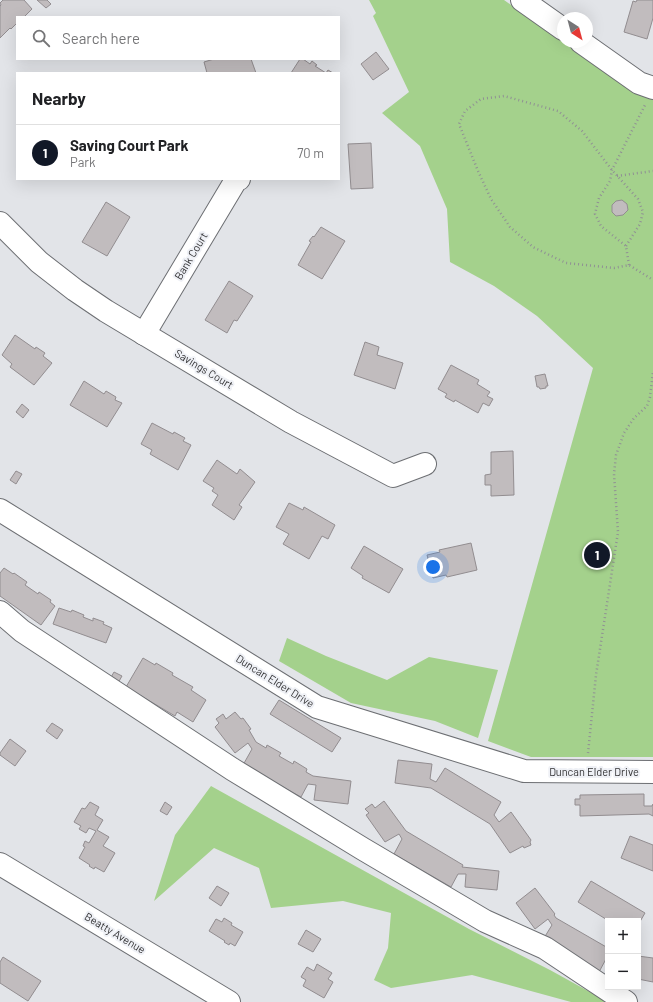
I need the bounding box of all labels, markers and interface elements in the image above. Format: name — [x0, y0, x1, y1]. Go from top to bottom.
north arrow — [557, 12, 593, 48]
search box — [16, 16, 340, 60]
icon: search — [30, 27, 52, 49]
text: Search here — [62, 29, 140, 47]
text: Nearby — [32, 88, 86, 108]
text: Saving Court Park — [70, 136, 188, 154]
text: 1 — [43, 145, 47, 161]
text: 70 m — [297, 145, 324, 161]
text: Park — [70, 154, 96, 170]
street label: Bank Court — [171, 230, 210, 282]
street label: Savings Court — [173, 346, 236, 391]
pin: 1 — [584, 540, 610, 570]
your location — [423, 557, 443, 577]
street label: Duncan Elder Drive — [234, 651, 317, 710]
street label: Duncan Elder Drive — [549, 765, 639, 778]
street label: Beatty Avenue — [83, 909, 148, 956]
map controls — [605, 918, 641, 990]
button: + — [605, 918, 641, 954]
button: − — [605, 954, 641, 990]

